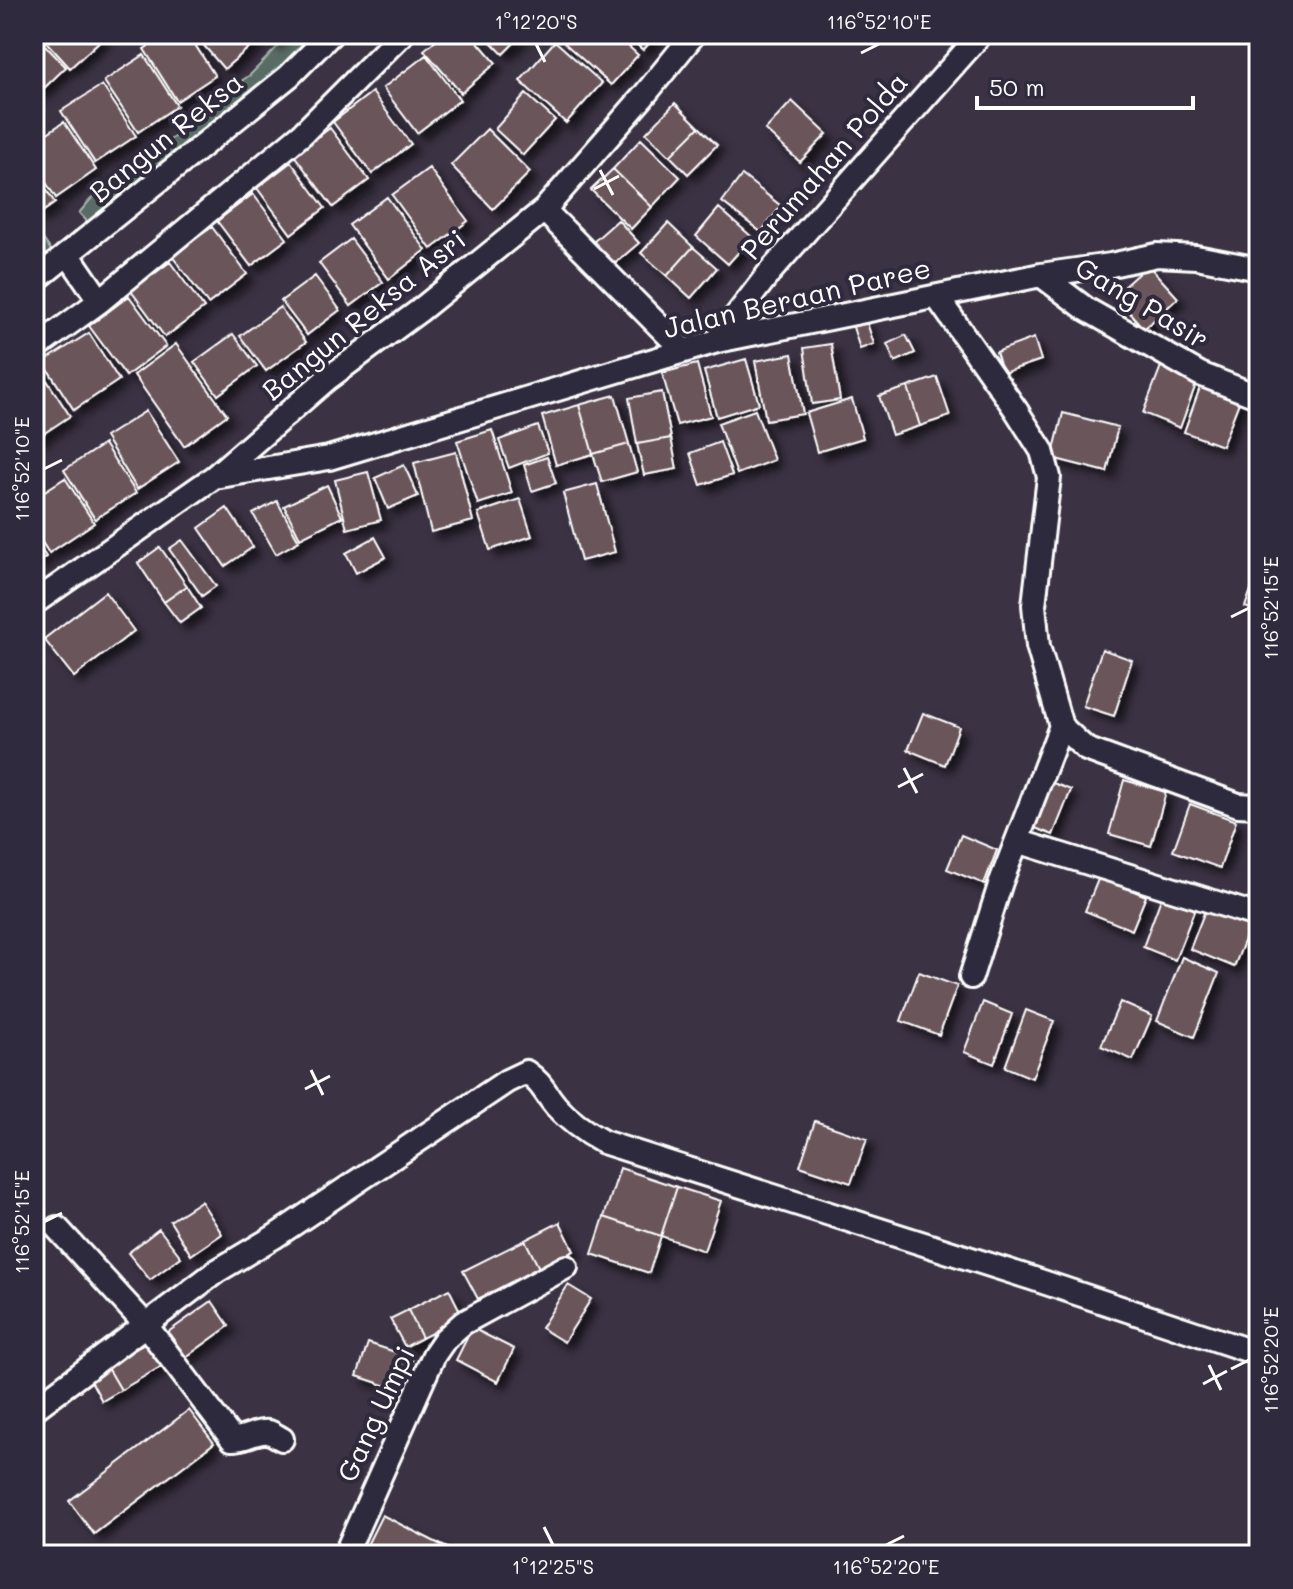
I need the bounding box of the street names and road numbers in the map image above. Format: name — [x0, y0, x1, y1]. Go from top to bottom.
street label: Bangun Reksa — [81, 63, 250, 209]
street label: Perumahan Polda — [732, 64, 915, 267]
street label: Bangun Reksa Asri — [254, 221, 473, 408]
street label: Gang Pasir — [1069, 248, 1216, 356]
street label: Jalan Beraan Paree — [660, 249, 934, 345]
street label: Gang Umpi — [328, 1340, 422, 1487]

